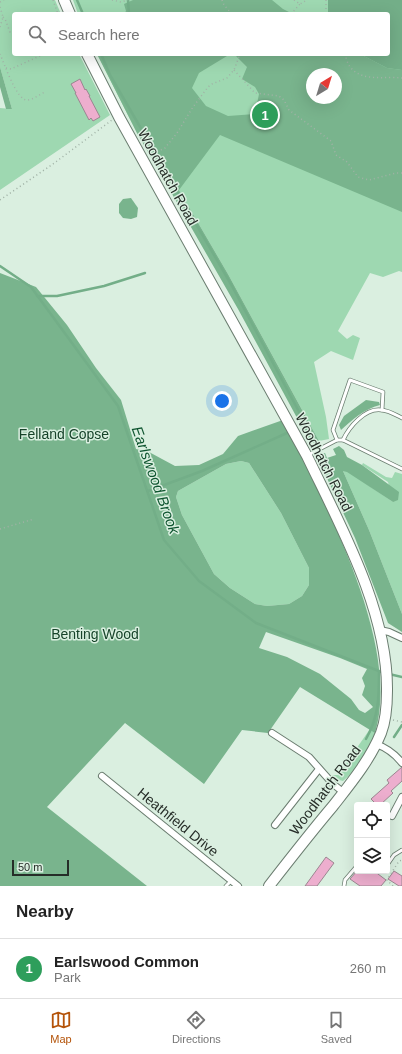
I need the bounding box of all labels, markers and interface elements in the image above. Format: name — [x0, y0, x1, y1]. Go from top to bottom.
search box — [12, 12, 390, 56]
icon: search — [26, 23, 48, 45]
text: Search here — [58, 26, 140, 43]
north arrow — [306, 68, 342, 104]
pin: 1 — [252, 100, 278, 130]
street label: Woodhatch Road — [135, 126, 201, 228]
your location — [212, 391, 232, 411]
street label: Woodhatch Road — [292, 410, 356, 514]
water label: Earlswood Brook — [129, 424, 184, 538]
park label: Felland Copse — [19, 426, 109, 442]
park label: Benting Wood — [51, 626, 139, 642]
street label: Woodhatch Road — [286, 742, 364, 838]
street label: Heathfield Drive — [134, 784, 222, 860]
map controls — [354, 802, 390, 874]
button: locate — [354, 802, 390, 838]
button: layers — [354, 838, 390, 874]
scale bar — [12, 858, 69, 877]
text: 50 m — [18, 861, 42, 873]
text: Nearby — [16, 902, 74, 921]
text: Earlswood Common — [54, 953, 199, 970]
text: 1 — [25, 961, 33, 976]
text: 260 m — [350, 961, 386, 976]
text: Park — [54, 970, 81, 985]
tab: Map — [50, 1009, 72, 1045]
tab: Directions — [172, 1009, 221, 1045]
tab: Saved — [321, 1009, 352, 1045]

